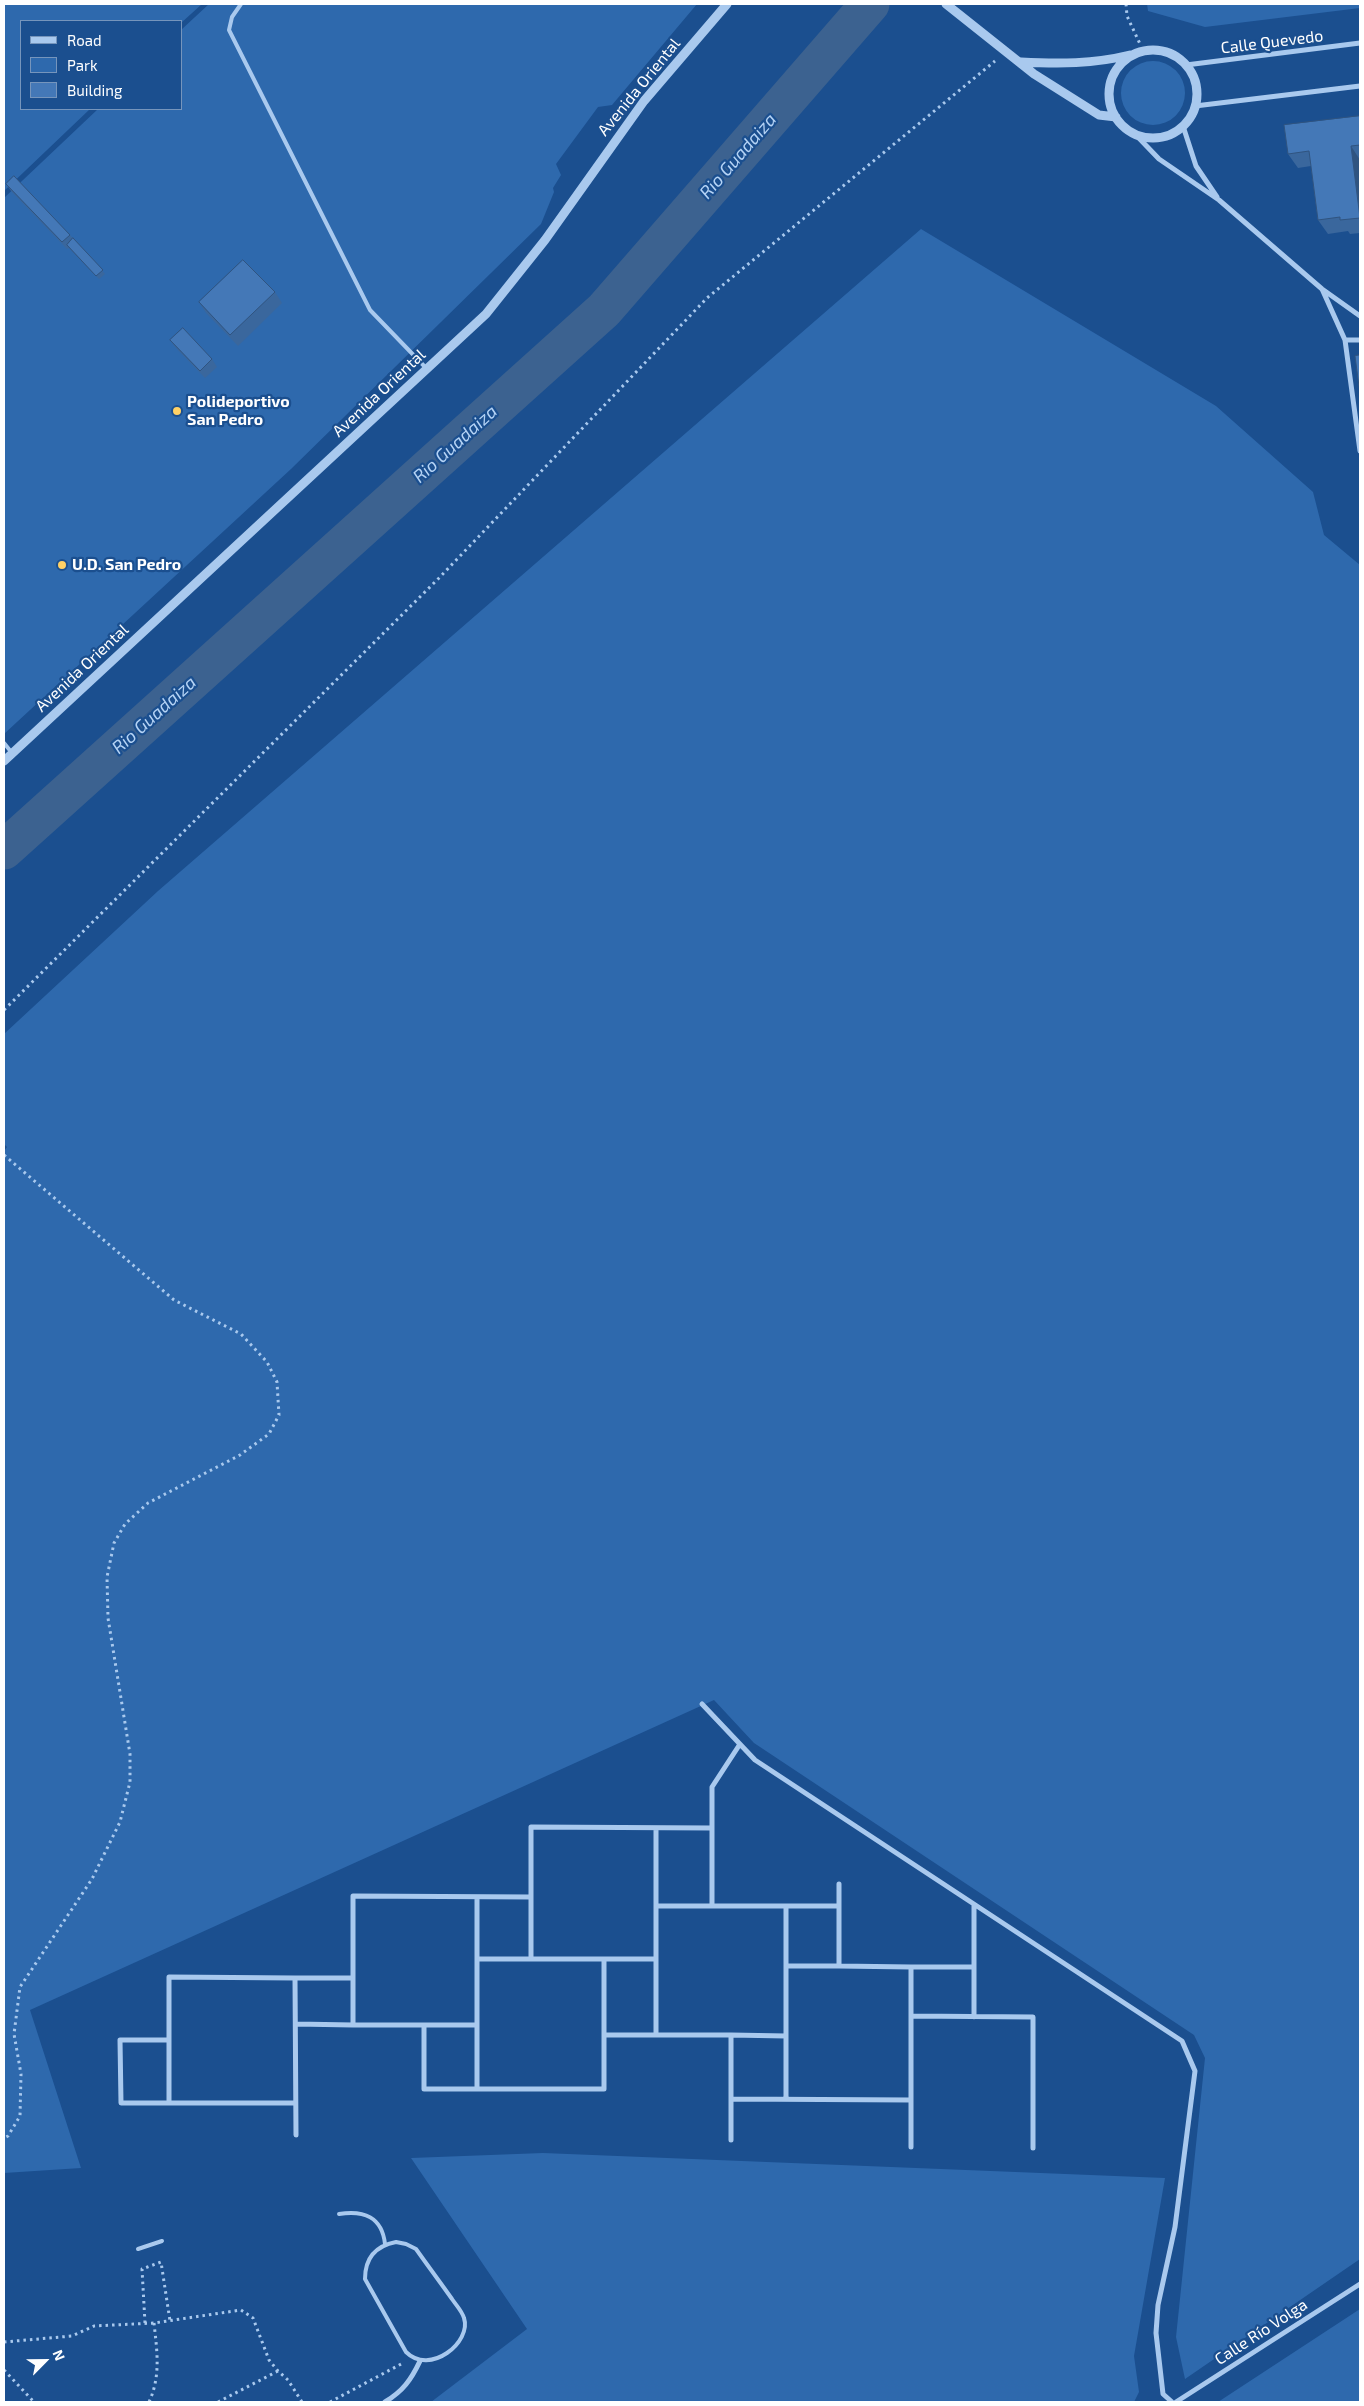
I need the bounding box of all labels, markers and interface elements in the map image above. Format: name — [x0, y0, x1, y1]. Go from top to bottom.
legend — [20, 20, 182, 110]
street label: Calle Quevedo — [1220, 26, 1324, 58]
text: Road — [67, 31, 102, 49]
street label: Avenida Oriental — [594, 34, 684, 140]
text: Park — [67, 56, 98, 74]
text: Building — [67, 81, 122, 99]
water label: Rio Guadaiza — [695, 109, 781, 203]
street label: Avenida Oriental — [329, 345, 429, 441]
place label: Polideportivo San Pedro — [187, 392, 290, 430]
water label: Rio Guadaiza — [408, 401, 502, 487]
marker: Polideportivo San Pedro — [171, 405, 183, 417]
place label: U.D. San Pedro — [72, 555, 181, 575]
marker: U.D. San Pedro — [56, 559, 68, 571]
street label: Avenida Oriental — [32, 620, 132, 716]
water label: Rio Guadaiza — [107, 672, 201, 758]
street label: Calle Río Volga — [1211, 2295, 1311, 2369]
north arrow — [20, 2336, 70, 2386]
text: N — [49, 2347, 69, 2363]

